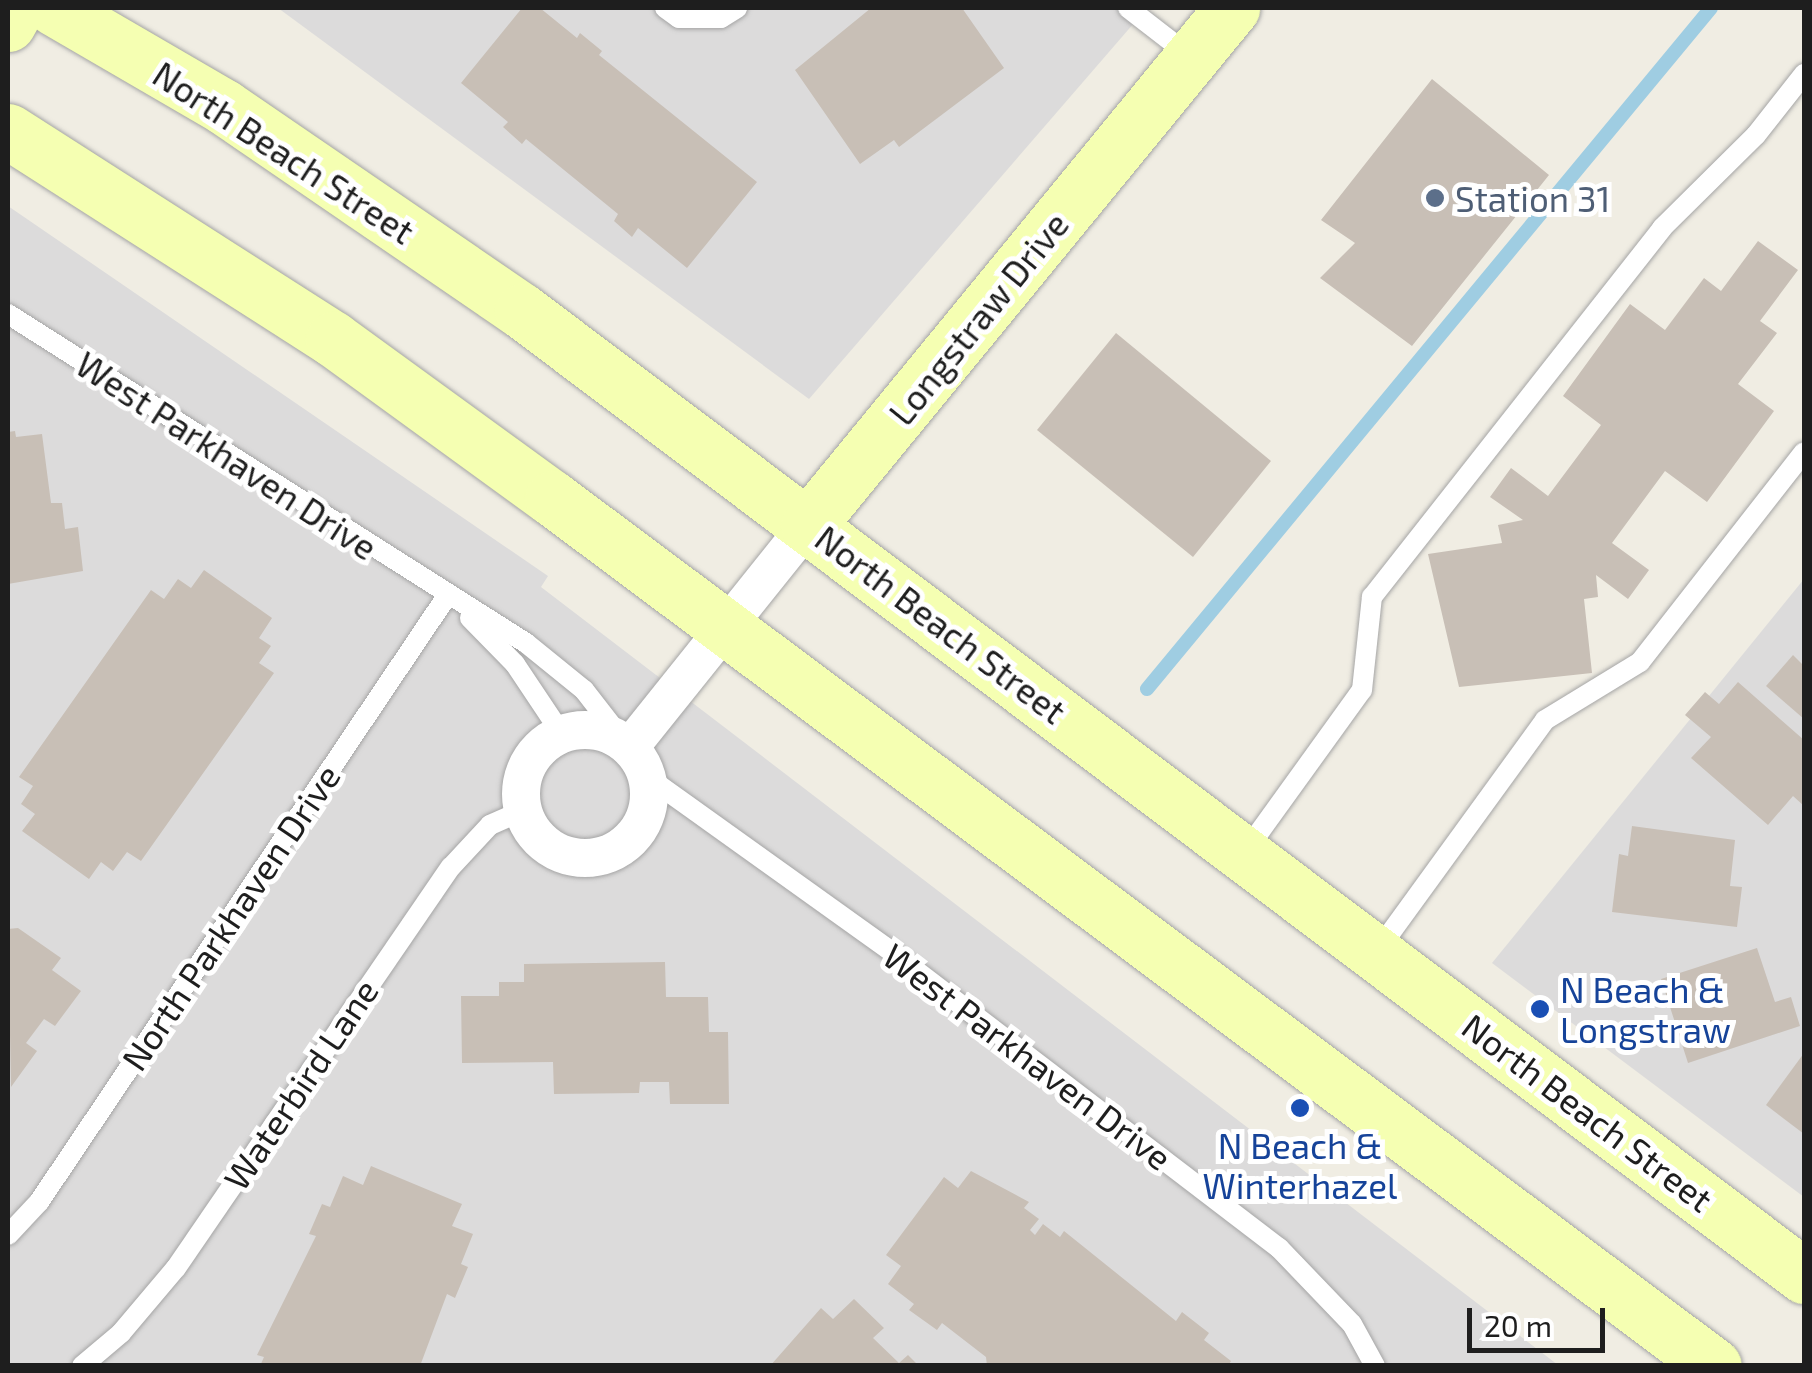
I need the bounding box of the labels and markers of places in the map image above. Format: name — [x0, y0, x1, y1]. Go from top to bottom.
place label: Station 31 — [1455, 177, 1610, 219]
marker: Station 31 — [1424, 187, 1446, 209]
place label: N Beach & Longstraw — [1560, 968, 1731, 1050]
marker: N Beach & Longstraw — [1529, 998, 1551, 1020]
marker: N Beach & Winterhazel — [1289, 1097, 1311, 1119]
place label: N Beach & Winterhazel — [1203, 1124, 1397, 1206]

